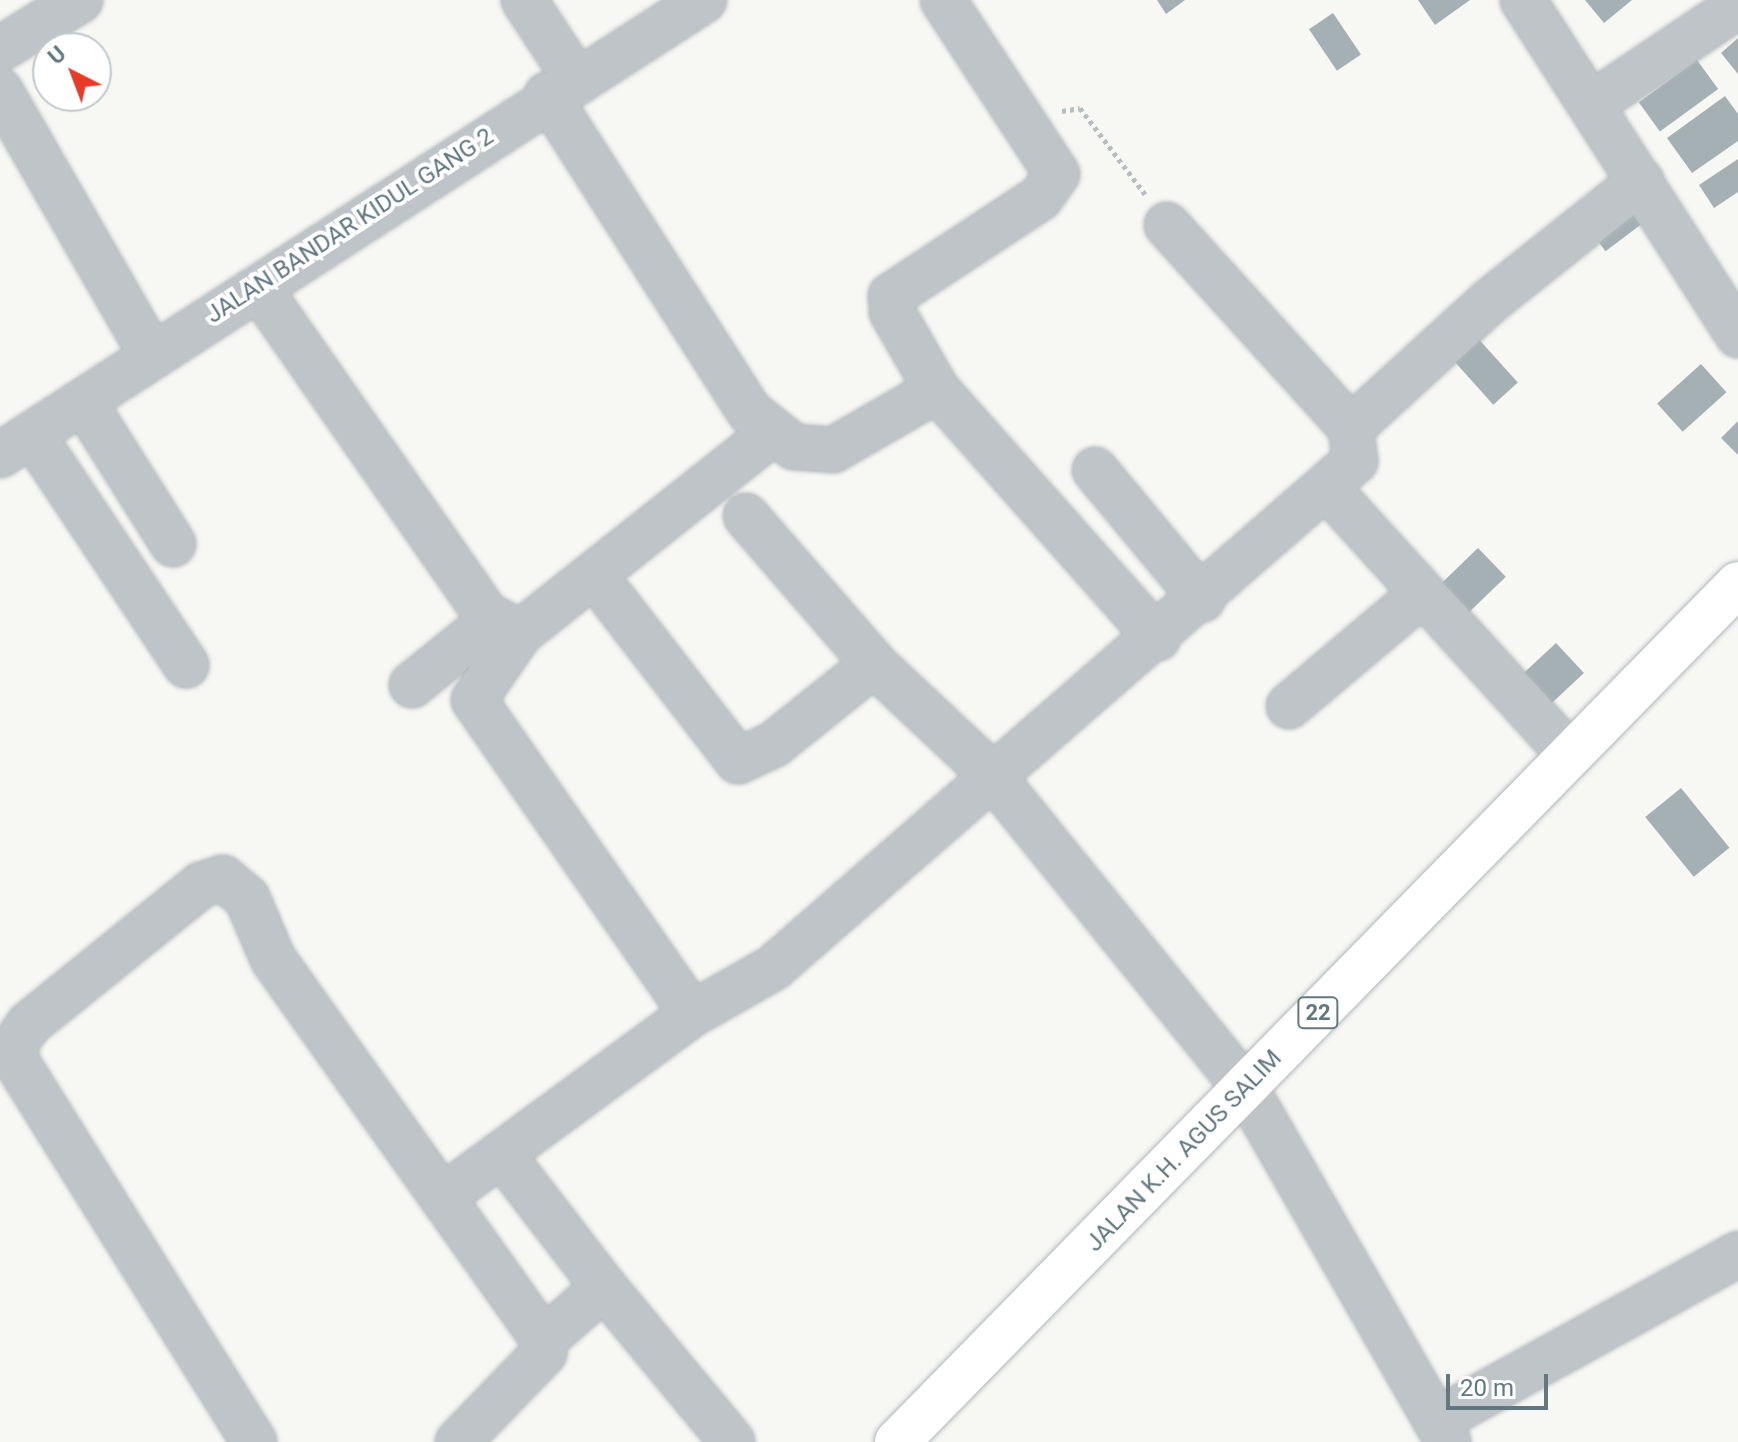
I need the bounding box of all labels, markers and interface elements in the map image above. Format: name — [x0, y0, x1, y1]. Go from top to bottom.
north arrow — [32, 32, 112, 112]
text: U — [43, 41, 71, 69]
street label: JALAN BANDAR KIDUL GANG 2 — [201, 122, 499, 330]
road number: 22 — [1296, 995, 1340, 1031]
street label: JALAN K.H. AGUS SALIM — [1080, 1044, 1288, 1258]
scale bar — [1450, 1358, 1552, 1408]
text: 20 m — [1460, 1374, 1514, 1402]

